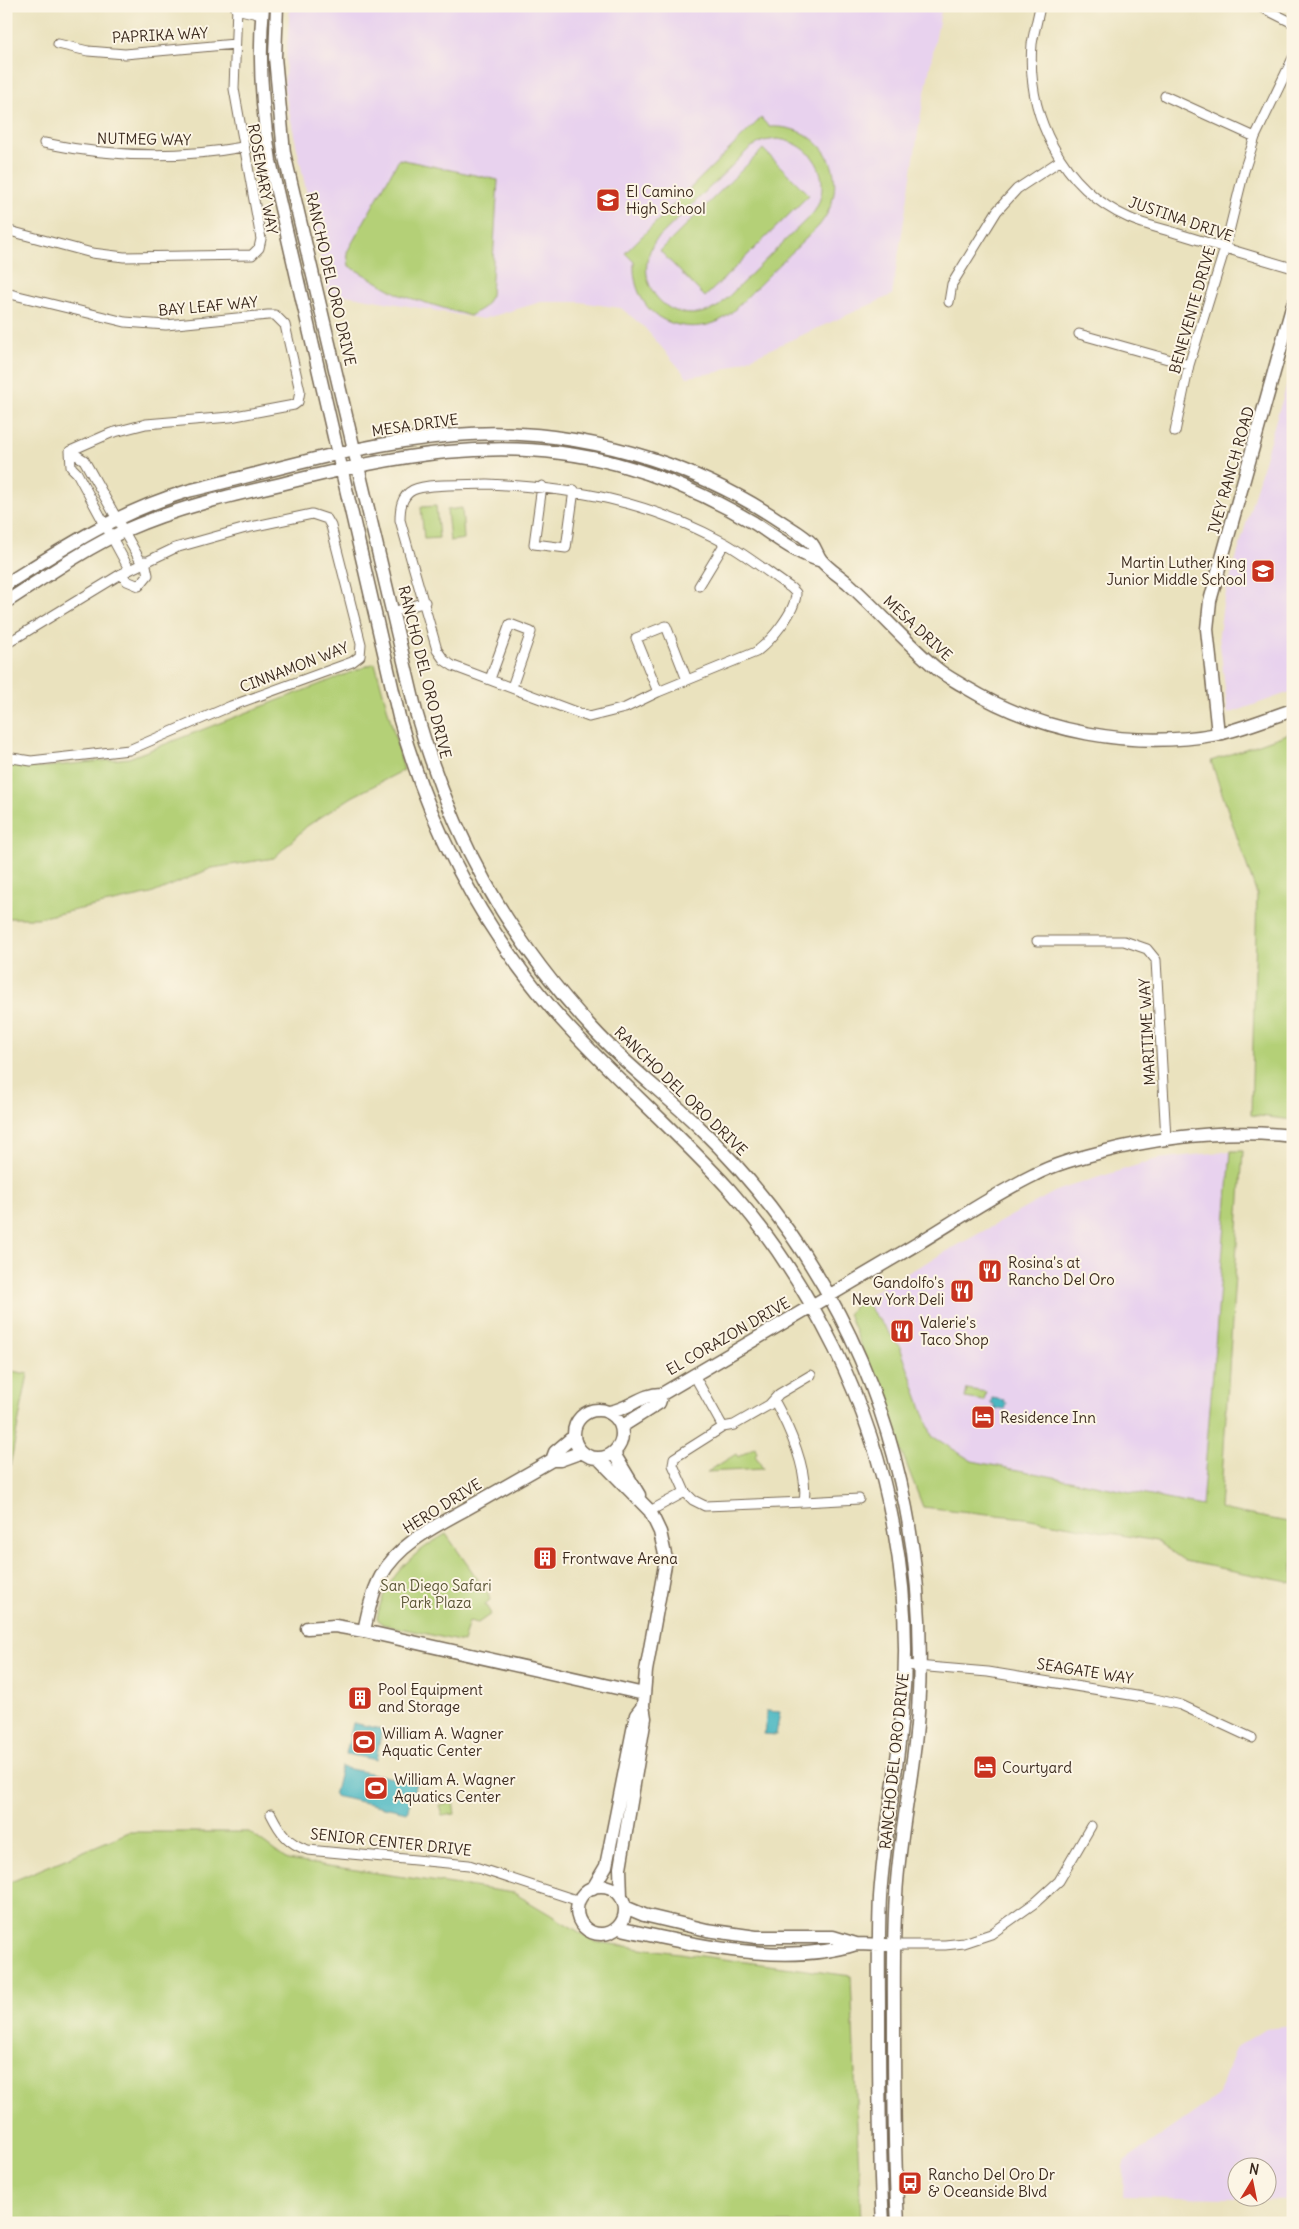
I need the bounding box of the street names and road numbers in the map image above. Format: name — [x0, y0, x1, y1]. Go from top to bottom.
street label: PAPRIKA WAY — [111, 23, 209, 47]
street label: ROSEMARY WAY — [244, 122, 282, 236]
street label: NUTMEG WAY — [97, 129, 192, 149]
street label: RANCHO DEL ORO DRIVE — [302, 190, 360, 368]
street label: JUSTINA DRIVE — [1126, 192, 1236, 246]
street label: BENEVENTE DRIVE — [1165, 244, 1219, 376]
street label: BAY LEAF WAY — [157, 292, 259, 320]
street label: IVEY RANCH ROAD — [1204, 404, 1258, 536]
street label: MESA DRIVE — [370, 409, 460, 440]
street label: RANCHO DEL ORO DRIVE — [394, 584, 456, 761]
street label: MESA DRIVE — [880, 591, 957, 665]
street label: CINNAMON WAY — [237, 637, 352, 696]
street label: MARITIME WAY — [1135, 977, 1159, 1086]
street label: RANCHO DEL ORO DRIVE — [611, 1022, 752, 1160]
street label: EL CORAZON DRIVE — [663, 1293, 793, 1379]
street label: HERO DRIVE — [399, 1474, 485, 1538]
street label: SEAGATE WAY — [1035, 1654, 1135, 1688]
street label: RANCHO DEL ORO DRIVE — [875, 1672, 913, 1850]
street label: SENIOR CENTER DRIVE — [309, 1824, 473, 1860]

